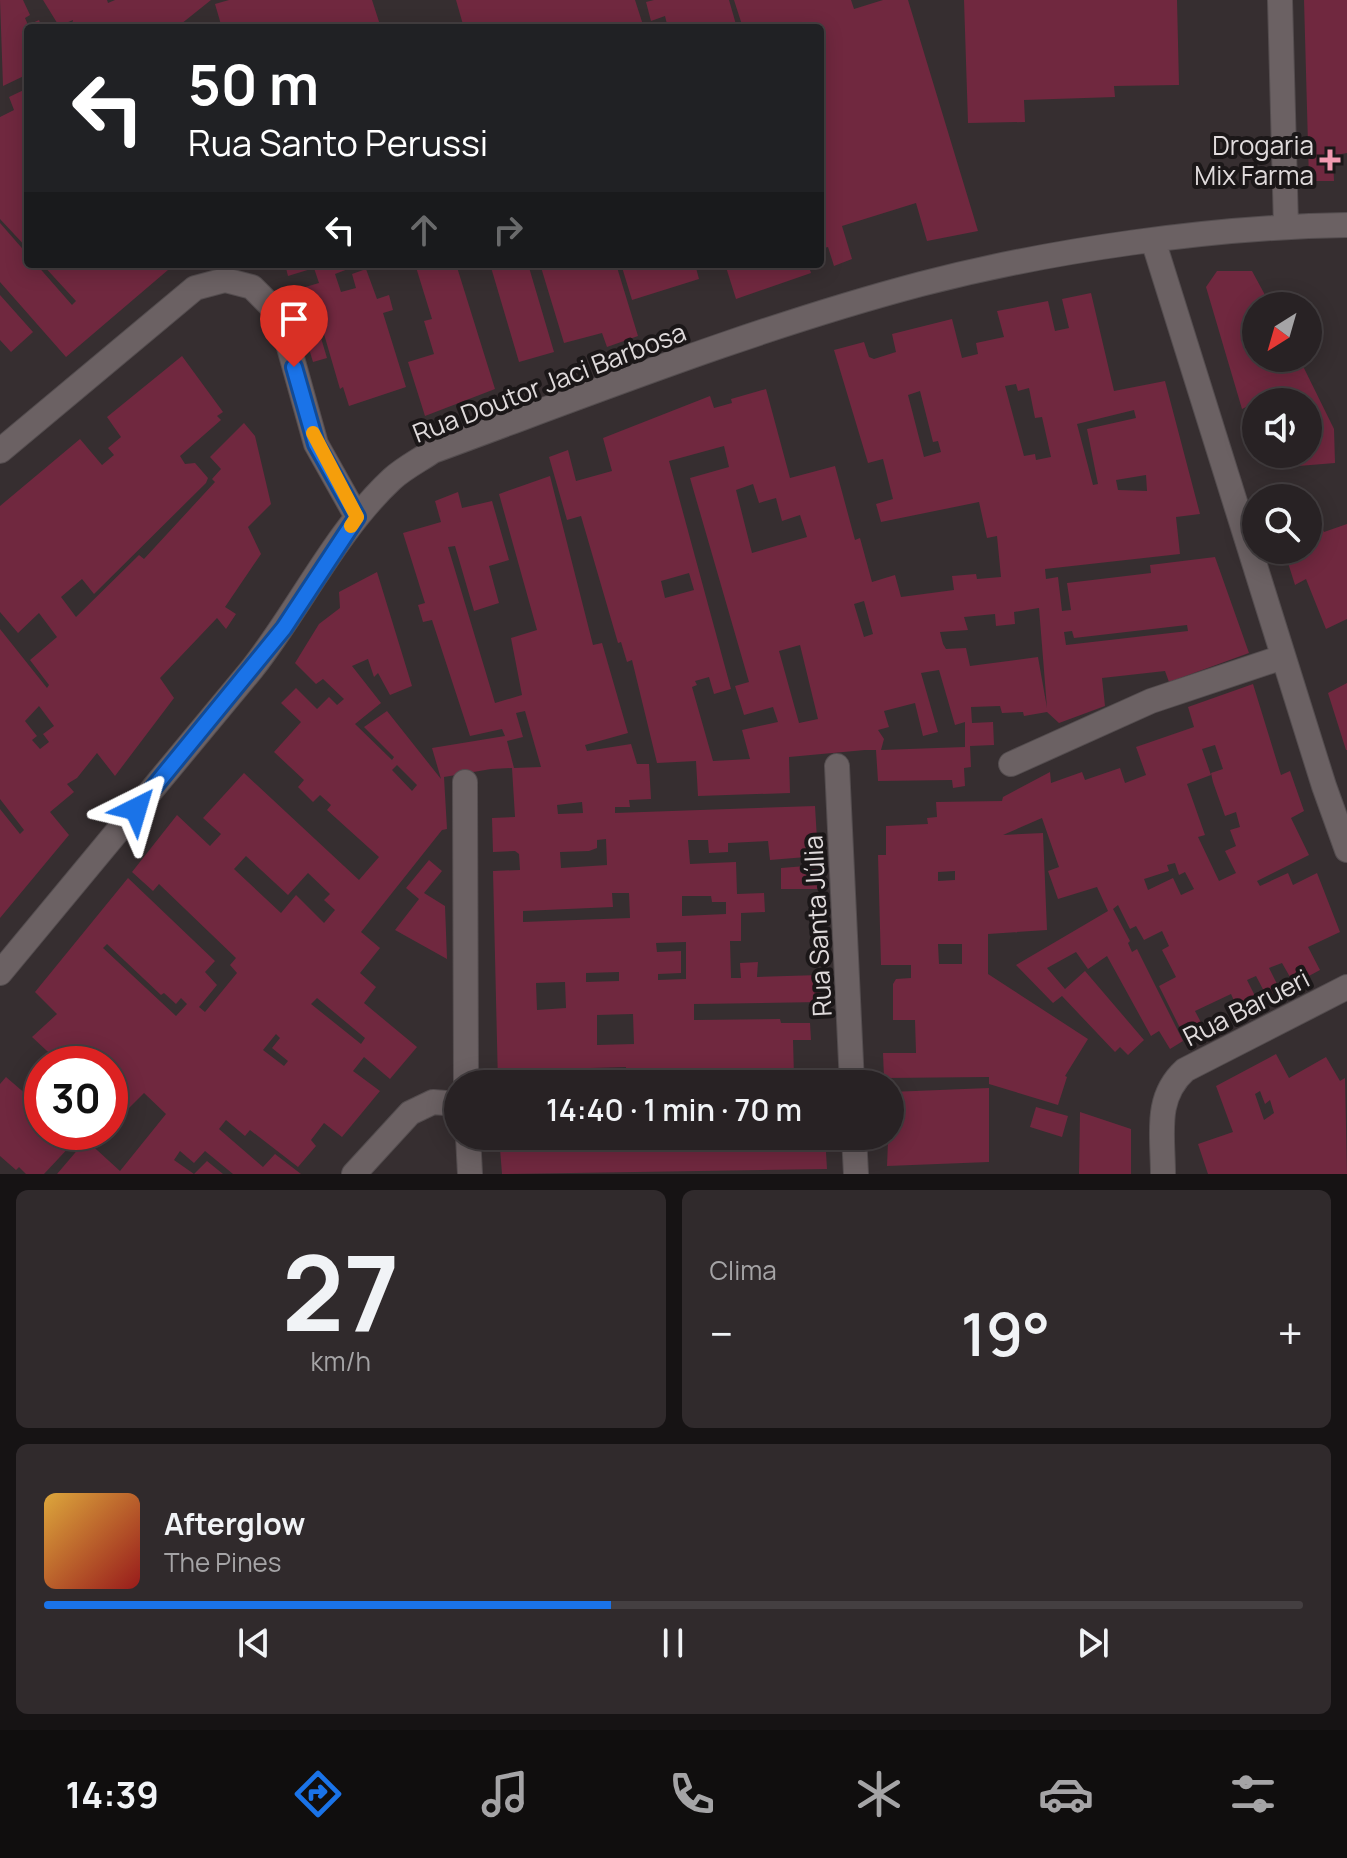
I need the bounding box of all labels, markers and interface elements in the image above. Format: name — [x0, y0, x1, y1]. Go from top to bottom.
text: 50 m — [188, 45, 319, 122]
icon: left — [56, 56, 160, 160]
text: Rua Santo Perussi — [188, 118, 488, 167]
place label: Drogaria Mix Farma — [1194, 127, 1314, 193]
marker: Drogaria Mix Farma — [1321, 151, 1339, 169]
icon: left — [318, 208, 362, 252]
icon: ahead — [402, 208, 446, 252]
icon: right — [486, 208, 530, 252]
pin — [260, 285, 328, 367]
north arrow — [1242, 292, 1322, 372]
map controls — [1242, 292, 1322, 564]
icon: arrive — [272, 297, 316, 341]
street label: Rua Doutor Jaci Barbosa — [407, 313, 691, 451]
button: sound — [1242, 388, 1322, 468]
button: search — [1242, 484, 1322, 564]
position arrow — [94, 767, 178, 851]
street label: Rua Santa Júlia — [794, 834, 840, 1018]
street label: Rua Barueri — [1177, 960, 1315, 1054]
speed limit sign: 30 — [24, 1046, 128, 1150]
text: 14:40 · 1 min · 70 m — [546, 1089, 802, 1130]
text: 27 — [282, 1220, 399, 1362]
text: Clima — [710, 1252, 777, 1288]
text: 19° — [961, 1292, 1050, 1374]
text: − — [710, 1303, 733, 1363]
text: + — [1278, 1303, 1303, 1363]
text: km/h — [311, 1343, 371, 1379]
text: Afterglow — [164, 1503, 305, 1544]
text: The Pines — [164, 1544, 281, 1580]
icon: previous — [232, 1621, 276, 1665]
icon: pause — [651, 1621, 695, 1665]
icon: next — [1071, 1621, 1115, 1665]
icon: directions — [290, 1766, 346, 1822]
icon: music — [477, 1766, 533, 1822]
icon: phone — [664, 1766, 720, 1822]
icon: climate — [851, 1766, 907, 1822]
icon: car — [1038, 1766, 1094, 1822]
icon: filters — [1225, 1766, 1281, 1822]
text: 14:39 — [66, 1770, 159, 1819]

